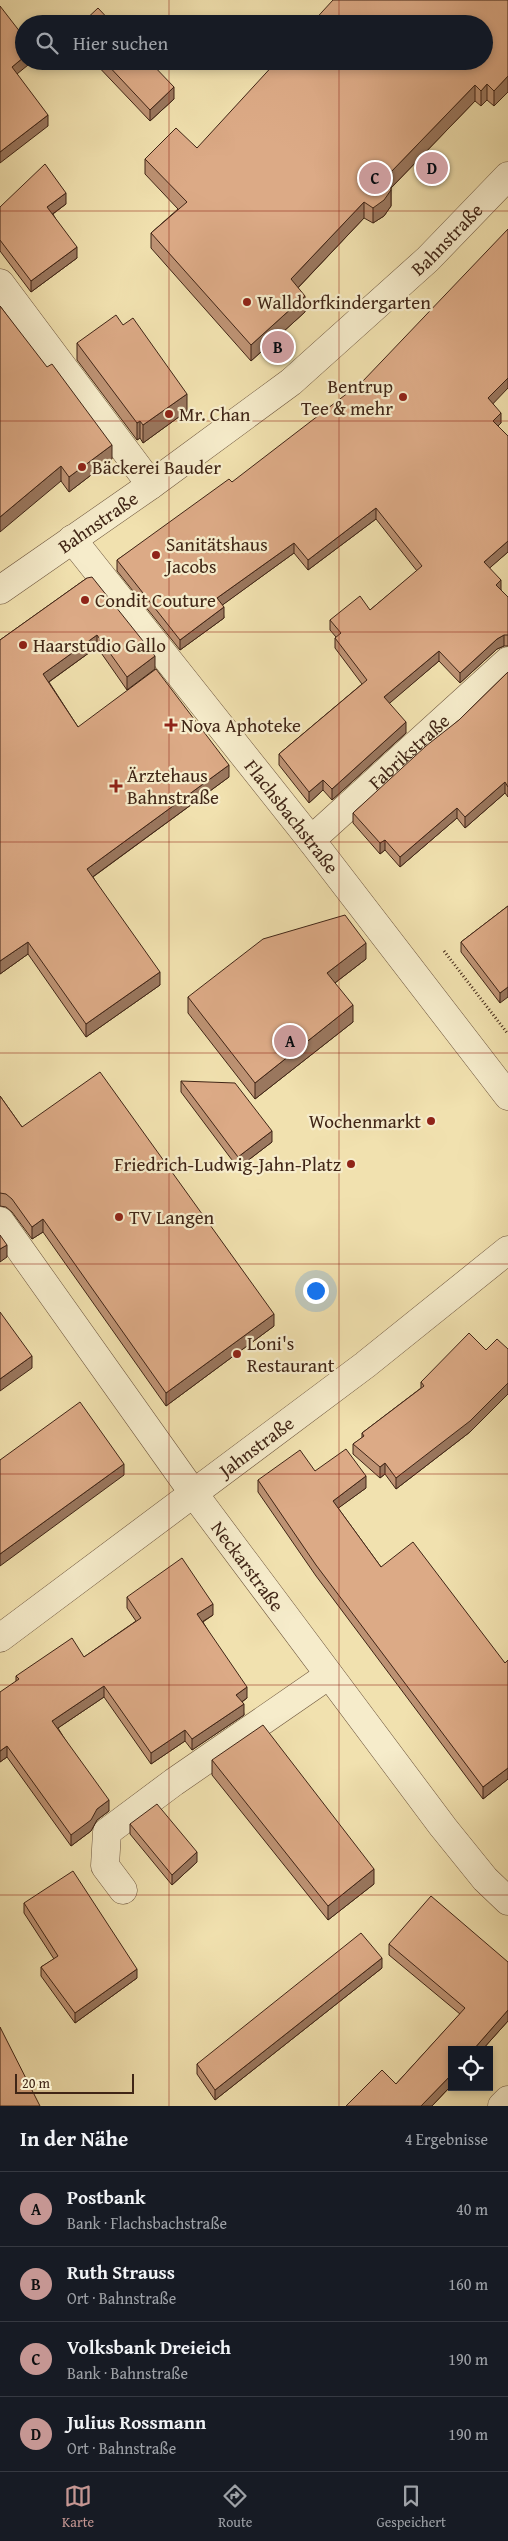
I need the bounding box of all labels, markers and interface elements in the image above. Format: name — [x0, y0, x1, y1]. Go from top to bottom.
search box — [15, 15, 493, 70]
icon: search — [33, 29, 61, 57]
text: Hier suchen — [73, 29, 168, 57]
pin: D — [416, 149, 448, 187]
pin: C — [359, 159, 391, 197]
street label: Bahnstraße — [405, 197, 489, 282]
place label: Walldorfkindergarten — [257, 288, 431, 316]
marker: Walldorfkindergarten — [241, 296, 253, 308]
pin: B — [262, 328, 294, 366]
place label: Bentrup Tee & mehr — [301, 372, 393, 422]
marker: Bentrup Tee & mehr — [397, 391, 409, 403]
place label: Mr. Chan — [179, 400, 251, 428]
marker: Mr. Chan — [163, 408, 175, 420]
place label: Bäckerei Bauder — [92, 453, 221, 481]
marker: Bäckerei Bauder — [76, 461, 88, 473]
street label: Bahnstraße — [52, 484, 144, 560]
place label: Sanitätshaus Jacobs — [164, 530, 268, 580]
marker: Sanitätshaus Jacobs — [150, 549, 162, 561]
place label: Condit Couture — [95, 586, 216, 614]
marker: Condit Couture — [79, 594, 91, 606]
place label: Haarstudio Gallo — [33, 631, 166, 659]
marker: Haarstudio Gallo — [17, 639, 29, 651]
street label: Fabrikstraße — [362, 707, 456, 796]
place label: Nova Aphoteke — [181, 711, 301, 739]
marker: Nova Aphoteke — [165, 719, 177, 731]
street label: Flachsbachstraße — [238, 753, 346, 879]
place label: Ärztehaus Bahnstraße — [127, 761, 219, 811]
marker: Ärztehaus Bahnstraße — [109, 779, 123, 793]
pin: A — [274, 1022, 306, 1060]
place label: Wochenmarkt — [309, 1107, 421, 1135]
marker: Wochenmarkt — [425, 1115, 437, 1127]
place label: Friedrich-Ludwig-Jahn-Platz — [114, 1150, 341, 1178]
marker: Friedrich-Ludwig-Jahn-Platz — [345, 1158, 357, 1170]
place label: TV Langen — [129, 1203, 215, 1231]
marker: TV Langen — [113, 1211, 125, 1223]
your location — [303, 1278, 329, 1304]
place label: Loni's Restaurant — [247, 1329, 335, 1379]
marker: Loni's Restaurant — [231, 1348, 243, 1360]
street label: Jahnstraße — [211, 1409, 300, 1485]
street label: Neckarstraße — [205, 1515, 291, 1617]
map controls — [448, 2046, 493, 2091]
button: locate — [448, 2046, 493, 2091]
scale bar — [15, 2071, 134, 2094]
text: 20 m — [22, 2073, 50, 2093]
text: In der Nähe — [20, 2123, 128, 2154]
text: 4 Ergebnisse — [405, 2127, 488, 2151]
text: Postbank — [67, 2183, 146, 2211]
text: A — [31, 2197, 41, 2221]
text: 40 m — [456, 2197, 488, 2221]
text: Bank · Flachsbachstraße — [67, 2211, 227, 2235]
text: Ruth Strauss — [67, 2258, 175, 2286]
text: B — [31, 2272, 41, 2296]
text: 160 m — [448, 2272, 488, 2296]
text: Ort · Bahnstraße — [67, 2286, 176, 2310]
text: Volksbank Dreieich — [67, 2333, 231, 2361]
text: C — [31, 2347, 41, 2371]
text: 190 m — [448, 2347, 488, 2371]
text: Bank · Bahnstraße — [67, 2361, 188, 2385]
text: Julius Rossmann — [67, 2408, 206, 2436]
text: D — [31, 2422, 41, 2446]
text: 190 m — [448, 2422, 488, 2446]
text: Ort · Bahnstraße — [67, 2436, 176, 2460]
tab: Karte — [62, 2482, 94, 2532]
tab: Route — [218, 2482, 252, 2532]
tab: Gespeichert — [376, 2482, 446, 2532]

